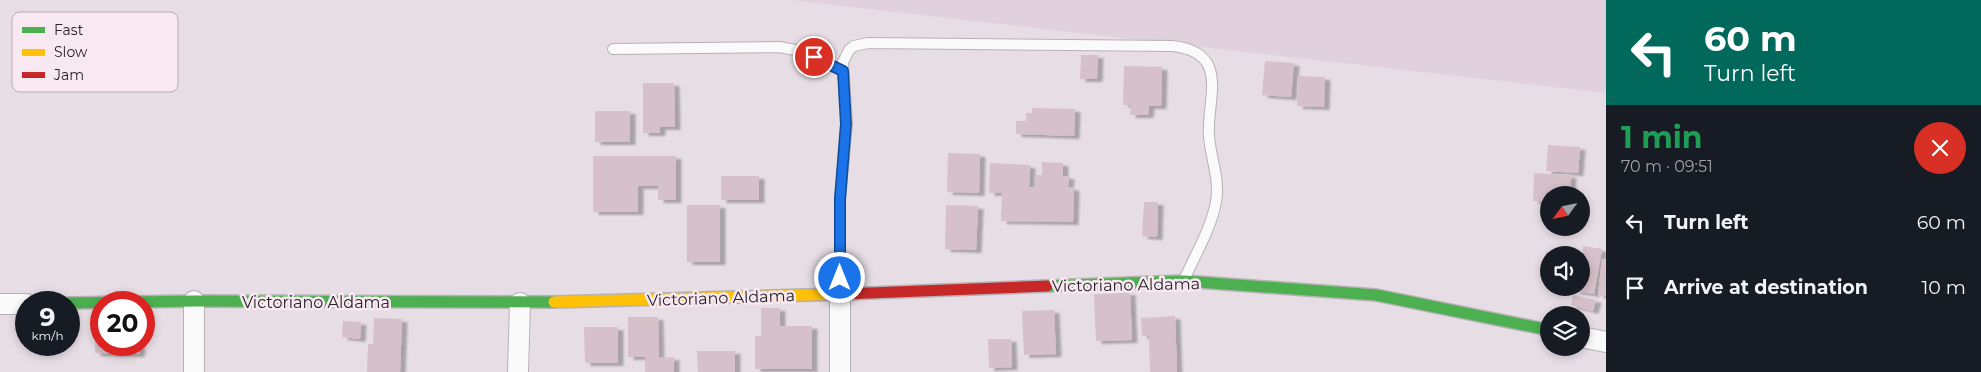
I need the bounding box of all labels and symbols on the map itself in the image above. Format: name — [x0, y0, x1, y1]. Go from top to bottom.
legend — [12, 12, 178, 92]
text: Fast — [54, 21, 84, 39]
pin — [793, 36, 835, 78]
text: Slow — [54, 43, 88, 61]
text: Jam — [53, 66, 84, 84]
north arrow — [1540, 186, 1590, 236]
position arrow — [813, 251, 865, 303]
street label: Victoriano Aldama — [1052, 274, 1200, 296]
street label: Victoriano Aldama — [647, 286, 795, 310]
speed limit sign: 20 — [90, 291, 155, 356]
street label: Victoriano Aldama — [242, 293, 390, 312]

